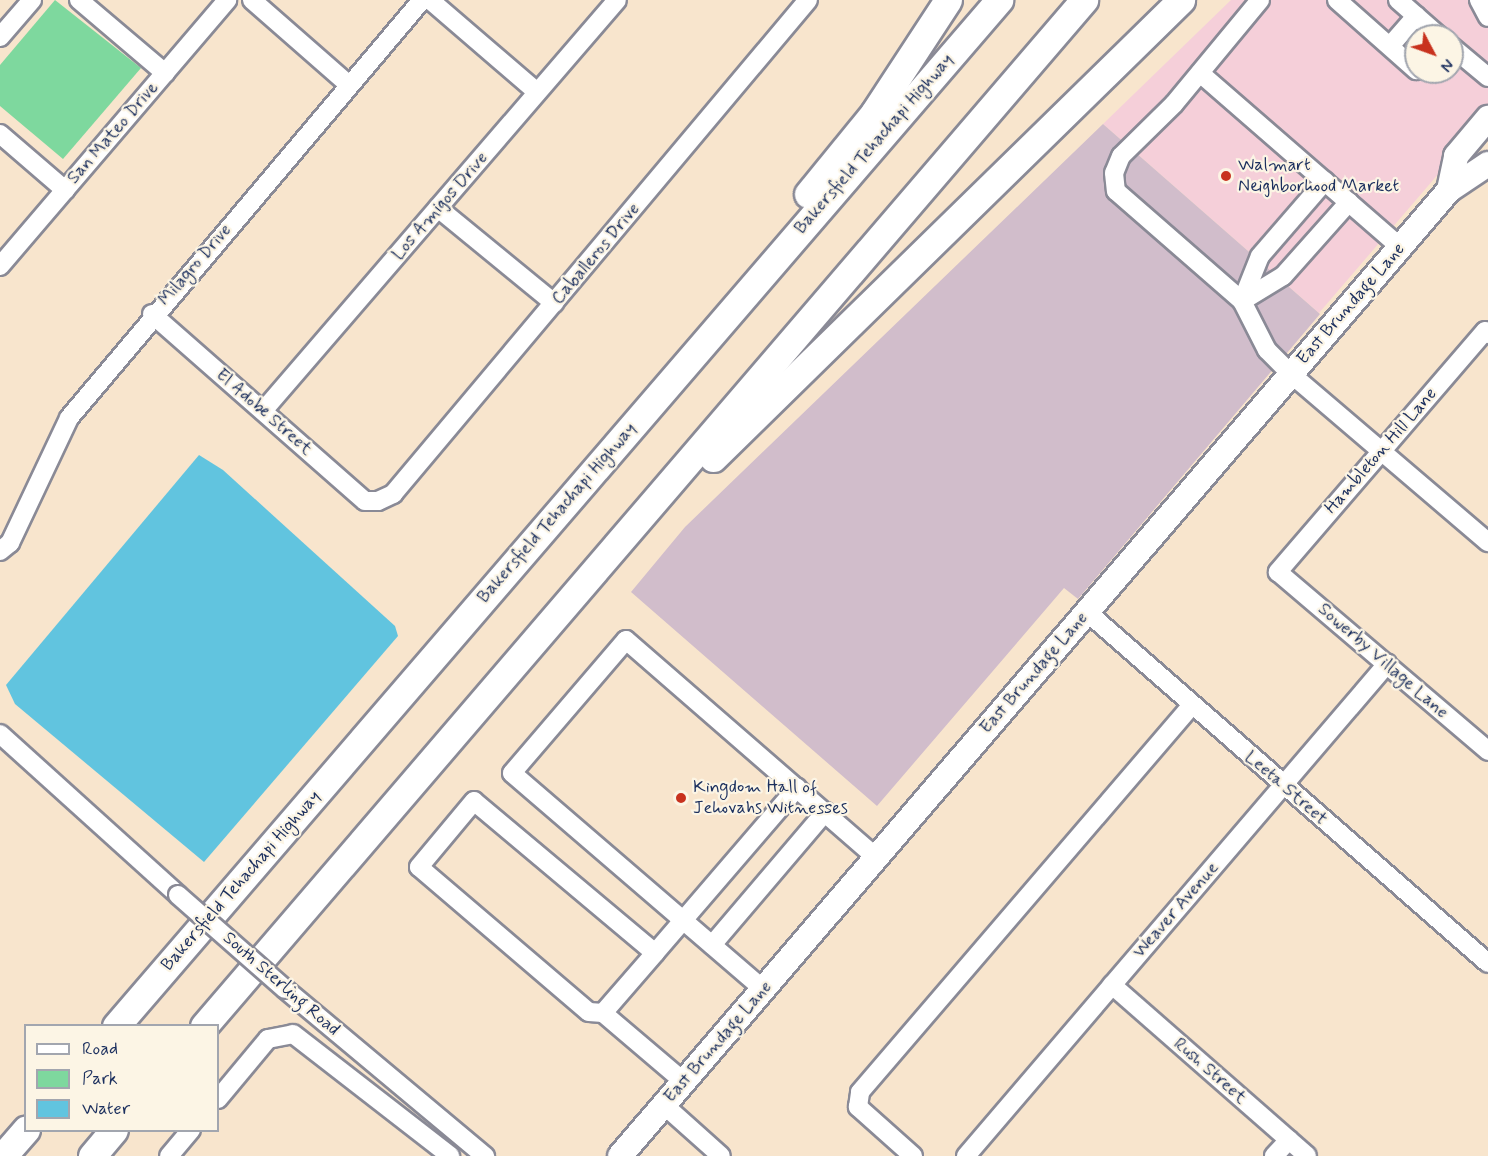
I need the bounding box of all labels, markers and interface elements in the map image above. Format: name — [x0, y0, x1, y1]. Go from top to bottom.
north arrow — [1404, 24, 1464, 84]
street label: Bakersfield Tehachapi Highway — [790, 50, 958, 238]
text: N — [1435, 54, 1458, 76]
street label: San Mateo Drive — [64, 79, 162, 187]
street label: Los Amigos Drive — [390, 150, 490, 262]
place label: Walmart Neighborhood Market — [1238, 155, 1401, 198]
marker: Walmart Neighborhood Market — [1219, 169, 1233, 183]
street label: Caballeros Drive — [548, 199, 644, 309]
street label: Milagro Drive — [154, 220, 236, 310]
street label: East Brundage Lane — [1292, 238, 1410, 370]
street label: El Adobe Street — [211, 364, 317, 460]
street label: Hambleton Hill Lane — [1320, 384, 1442, 518]
street label: Bakersfield Tehachapi Highway — [473, 419, 641, 607]
street label: Sowerby Village Lane — [1315, 600, 1451, 722]
street label: East Brundage Lane — [975, 607, 1093, 739]
street label: Leeta Street — [1241, 747, 1331, 829]
place label: Kingdom Hall of Jehovahs Witnesses — [693, 777, 848, 820]
street label: Bakersfield Tehachapi Highway — [157, 787, 325, 975]
marker: Kingdom Hall of Jehovahs Witnesses — [674, 791, 688, 805]
street label: Weaver Avenue — [1128, 858, 1224, 962]
street label: South Sterling Road — [219, 928, 343, 1040]
street label: East Brundage Lane — [659, 976, 777, 1108]
legend — [24, 1024, 219, 1132]
street label: Rush Street — [1169, 1033, 1251, 1109]
text: Road — [82, 1037, 118, 1061]
text: Park — [82, 1067, 118, 1091]
text: Water — [82, 1097, 130, 1121]

